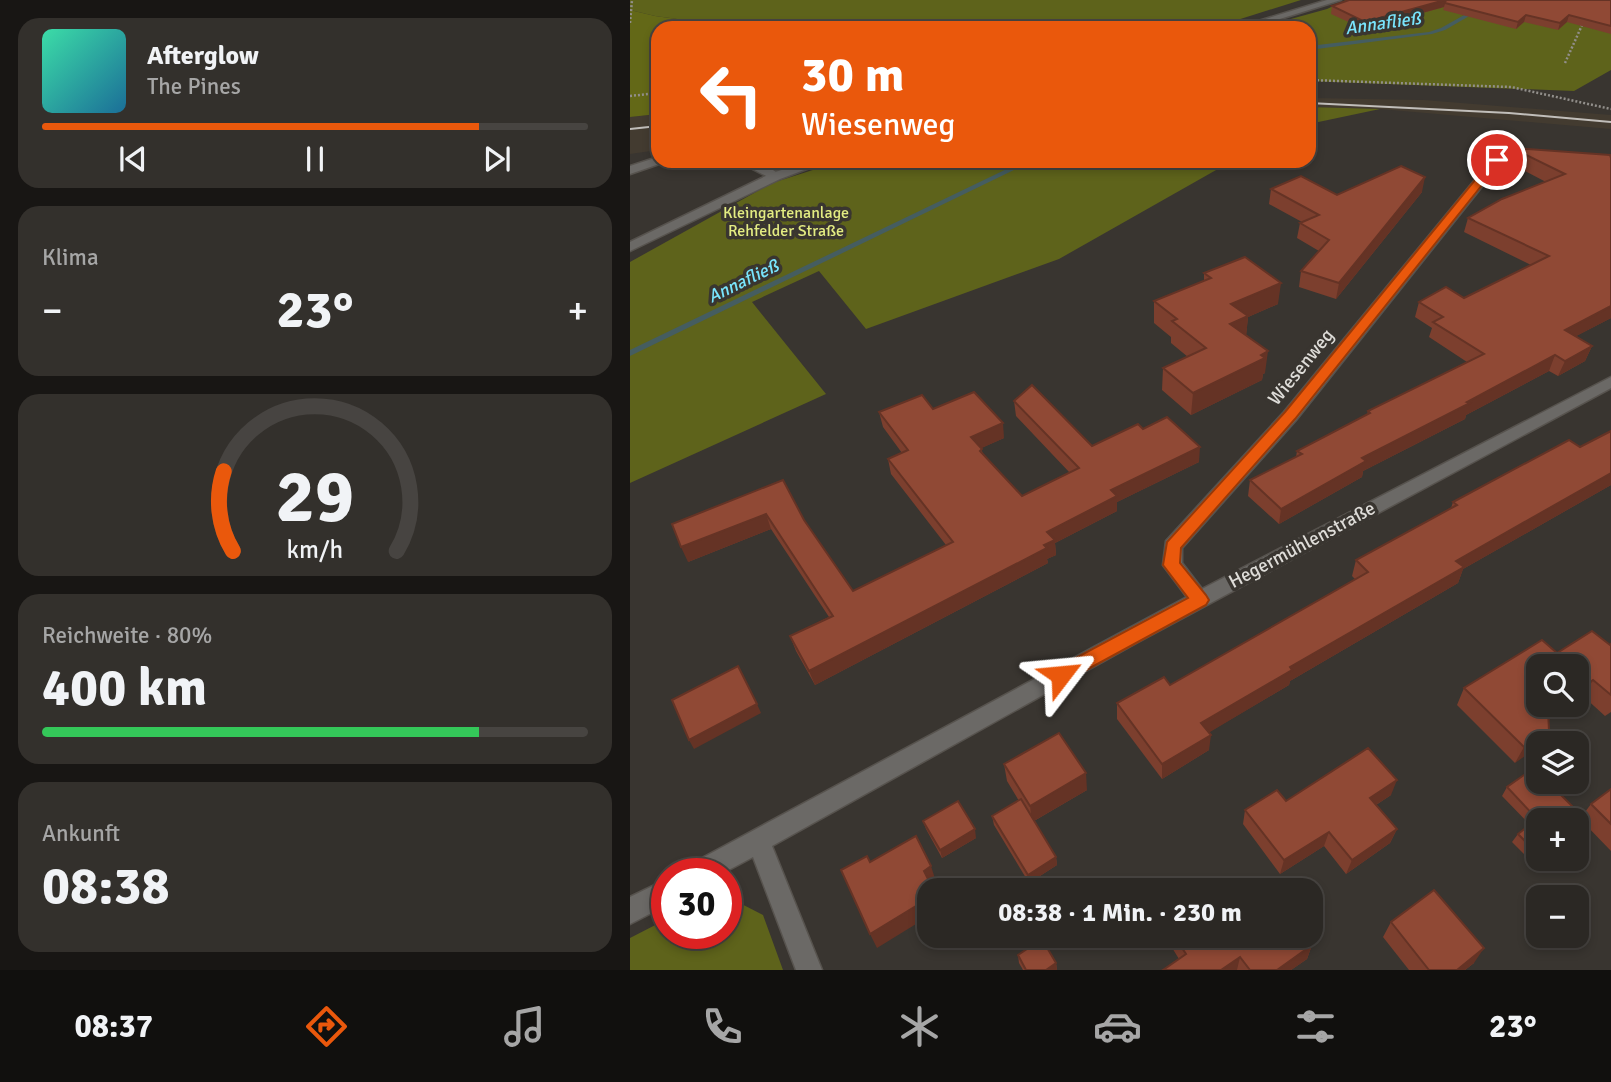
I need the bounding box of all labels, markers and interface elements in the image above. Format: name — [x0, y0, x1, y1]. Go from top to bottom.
water label: Annafließ — [1344, 7, 1424, 39]
text: Afterglow — [147, 40, 259, 72]
text: 30 m — [801, 45, 904, 105]
icon: left — [686, 49, 777, 140]
text: The Pines — [147, 72, 241, 101]
text: Wiesenweg — [801, 105, 955, 144]
pin — [1467, 130, 1527, 190]
icon: previous — [114, 140, 152, 178]
icon: pause — [296, 140, 334, 178]
icon: next — [478, 140, 516, 178]
icon: arrive — [1478, 141, 1516, 179]
park label: Kleingartenanlage Rehfelder Straße — [723, 203, 849, 241]
text: Klima — [42, 243, 99, 272]
water label: Annafließ — [704, 254, 784, 308]
text: 23° — [277, 278, 353, 342]
text: − — [42, 287, 63, 334]
text: + — [567, 287, 588, 334]
street label: Wiesenweg — [1263, 324, 1339, 410]
text: 29 — [276, 453, 354, 542]
street label: Hegermühlenstraße — [1224, 496, 1380, 594]
text: km/h — [287, 534, 343, 565]
text: Reichweite · 80% — [42, 621, 212, 650]
position arrow — [1024, 638, 1098, 712]
map controls — [1526, 654, 1589, 948]
button: search — [1526, 654, 1589, 717]
text: 400 km — [42, 656, 207, 720]
button: layers — [1526, 731, 1589, 794]
button: + — [1526, 808, 1589, 871]
text: Ankunft — [42, 819, 120, 848]
text: 08:38 — [42, 854, 170, 918]
speed limit sign: 30 — [651, 858, 742, 949]
button: − — [1526, 885, 1589, 948]
text: 08:38 · 1 Min. · 230 m — [998, 897, 1242, 929]
icon: directions — [302, 1002, 351, 1051]
icon: music — [500, 1002, 549, 1051]
icon: phone — [698, 1002, 747, 1051]
icon: climate — [895, 1002, 944, 1051]
icon: car — [1093, 1002, 1142, 1051]
icon: filters — [1291, 1002, 1340, 1051]
text: 08:37 — [74, 1007, 153, 1046]
text: 23° — [1489, 1007, 1536, 1046]

